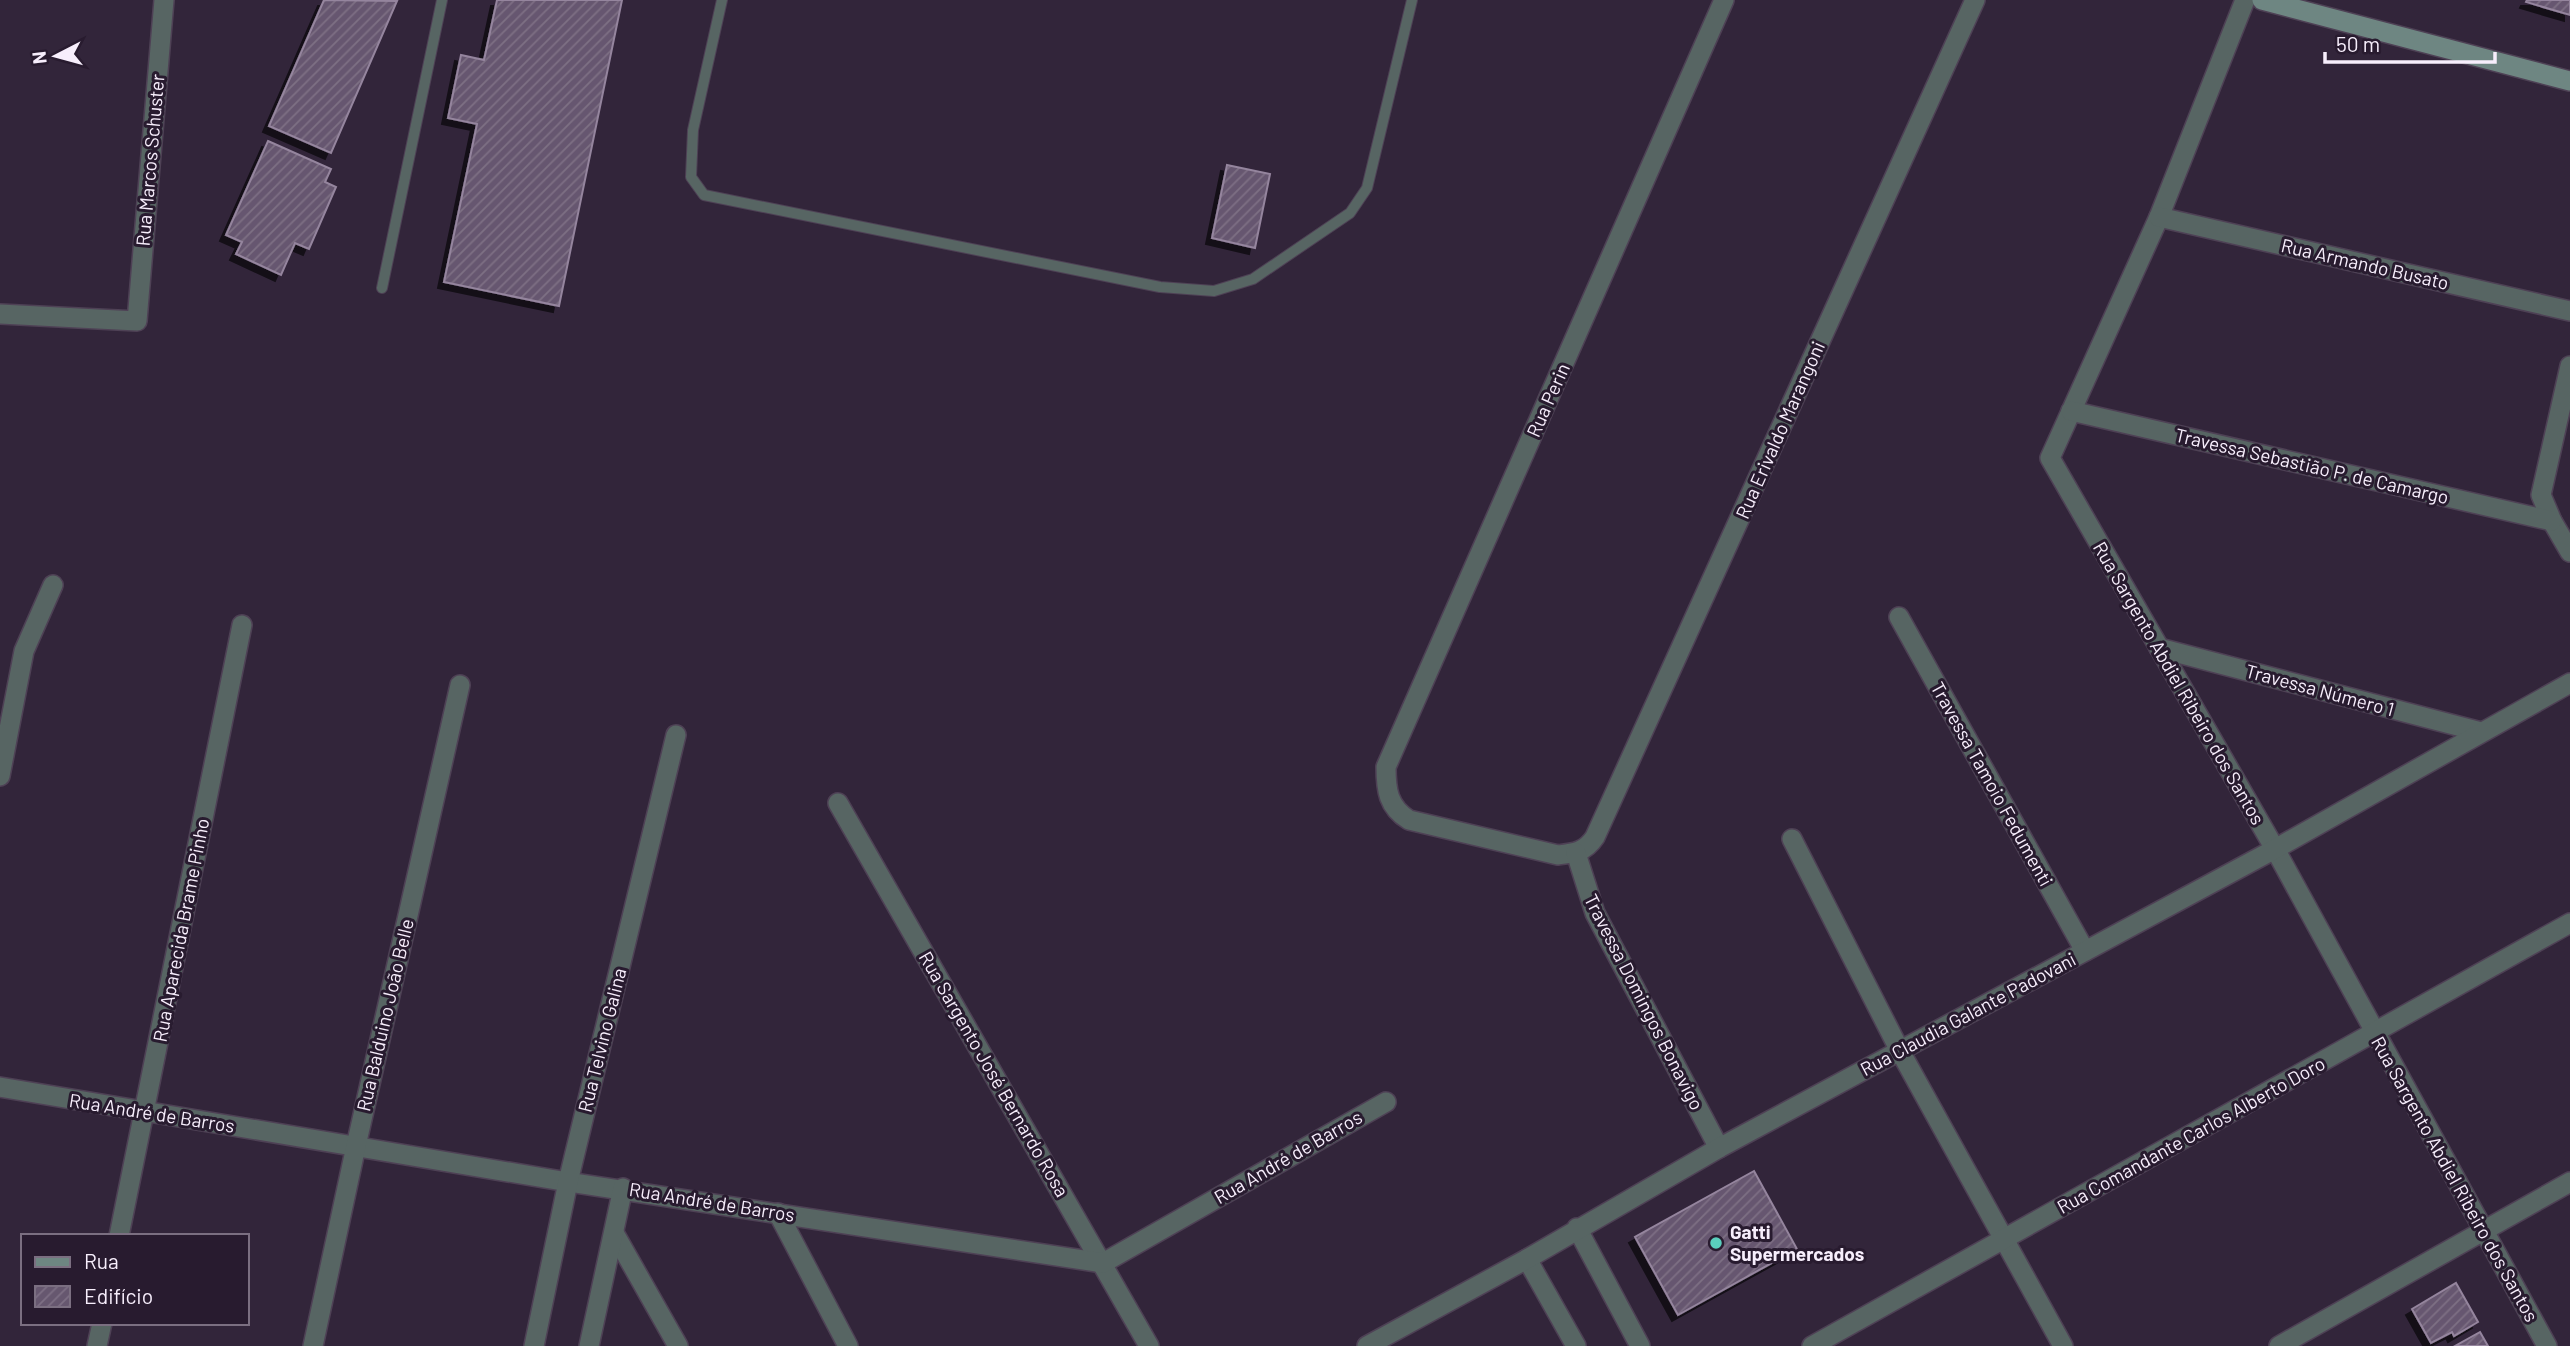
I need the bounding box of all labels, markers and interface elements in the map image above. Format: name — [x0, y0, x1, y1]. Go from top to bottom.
north arrow — [21, 21, 91, 91]
scale bar — [2325, 21, 2495, 65]
text: 50 m — [2336, 31, 2380, 56]
text: N — [26, 50, 51, 65]
street label: Rua Marcos Schuster — [131, 73, 168, 247]
street label: Rua Armando Busato — [2279, 233, 2451, 294]
street label: Rua Erivaldo Marangoni — [1730, 338, 1829, 522]
street label: Rua Perin — [1521, 359, 1574, 440]
street label: Travessa Sebastião P. de Camargo — [2173, 423, 2451, 508]
street label: Rua Sargento Abdiel Ribeiro dos Santos — [2089, 537, 2270, 828]
street label: Travessa Número 1 — [2243, 659, 2397, 720]
street label: Travessa Tamoio Fedumenti — [1927, 678, 2058, 890]
street label: Rua Aparecida Brame Pinho — [148, 816, 213, 1044]
street label: Travessa Domingos Bonavigo — [1580, 890, 1709, 1114]
street label: Rua Balduino João Belle — [351, 916, 418, 1113]
street label: Rua Sargento José Bernardo Rosa — [915, 947, 1074, 1201]
street label: Rua Claudia Galante Padovani — [1856, 947, 2079, 1080]
street label: Rua Telvino Galina — [572, 965, 631, 1114]
street label: Rua Sargento Abdiel Ribeiro dos Santos — [2367, 1032, 2544, 1326]
street label: Rua Comandante Carlos Alberto Doro — [2053, 1051, 2329, 1218]
street label: Rua André de Barros — [68, 1088, 236, 1137]
street label: Rua André de Barros — [1210, 1105, 1366, 1208]
street label: Rua André de Barros — [628, 1177, 796, 1226]
place label: Gatti Supermercados — [1730, 1220, 1864, 1265]
legend — [21, 1234, 248, 1325]
marker: Gatti Supermercados — [1708, 1235, 1724, 1251]
text: Rua — [84, 1248, 119, 1273]
text: Edifício — [84, 1283, 153, 1308]

